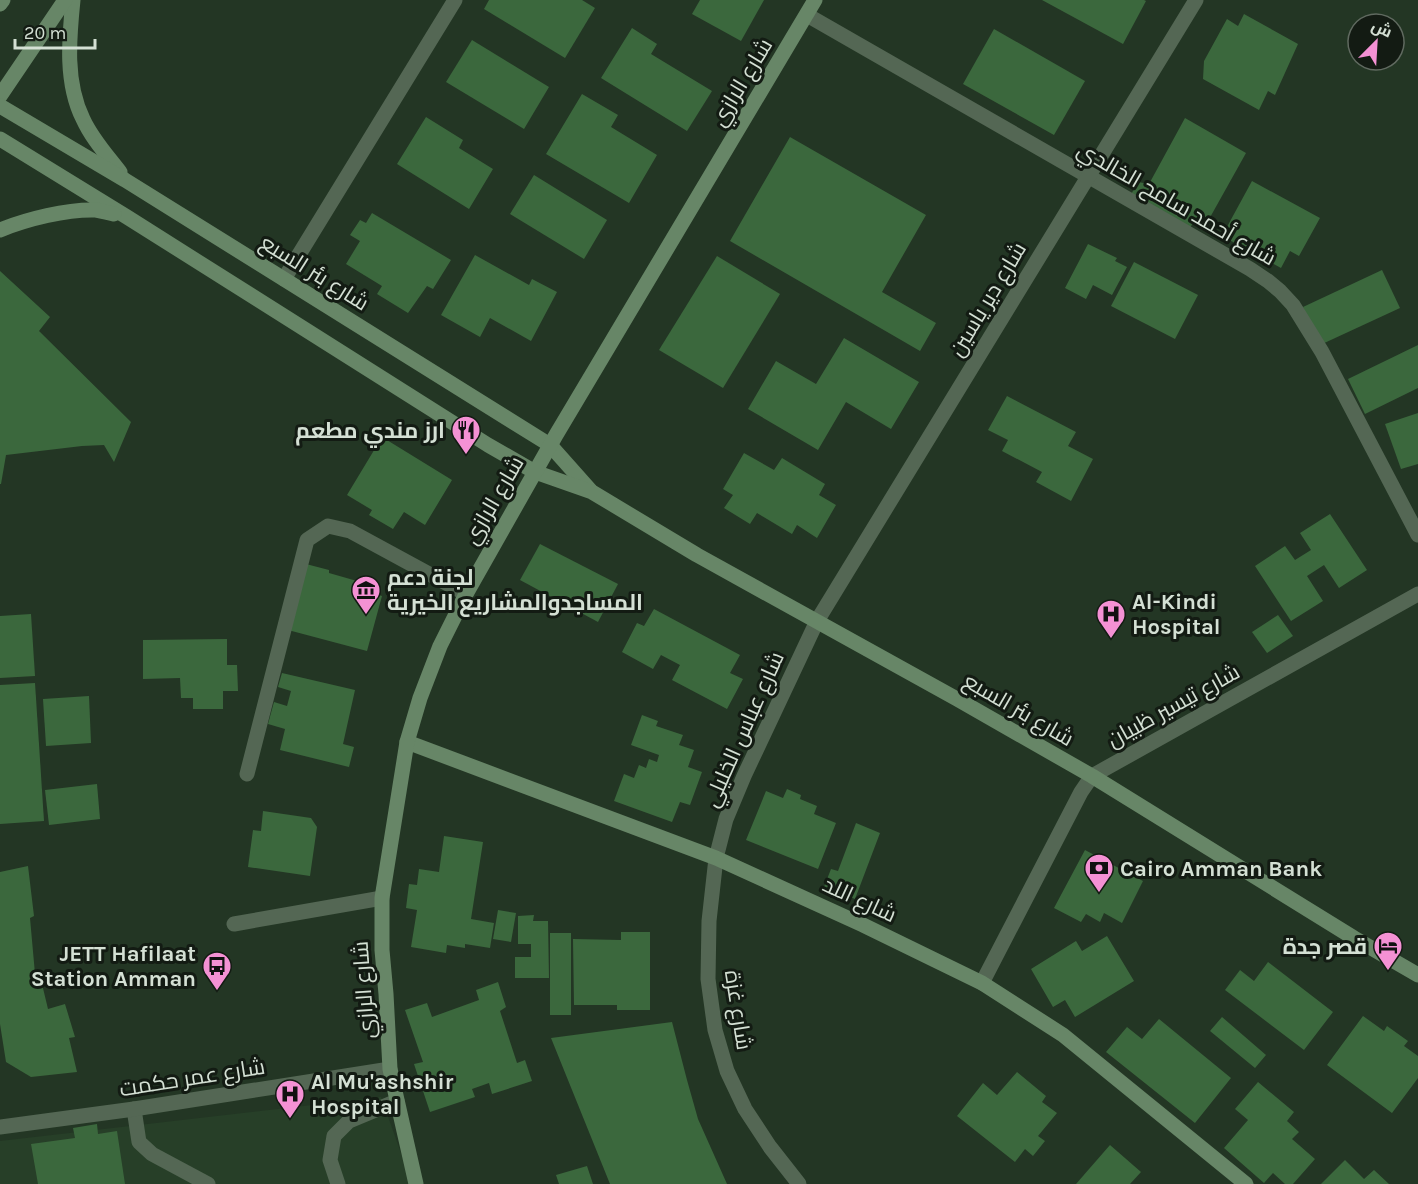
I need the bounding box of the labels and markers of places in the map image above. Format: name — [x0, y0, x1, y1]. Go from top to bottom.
restaurant icon: ارز مندي مطعم — [450, 414, 482, 456]
place label: ارز مندي مطعم — [295, 418, 445, 448]
place label: لجنة دعم المساجدوالمشاريع الخيرية — [387, 565, 643, 617]
museum icon: لجنة دعم المساجدوالمشاريع الخيرية — [350, 574, 382, 616]
place label: Al-Kindi Hospital — [1132, 589, 1220, 640]
hospital icon: Al-Kindi Hospital — [1095, 598, 1127, 640]
bank icon: Cairo Amman Bank — [1083, 852, 1115, 894]
place label: Cairo Amman Bank — [1120, 856, 1322, 882]
hotel icon: قصر جدة — [1372, 930, 1404, 972]
place label: قصر جدة — [1283, 934, 1367, 960]
place label: JETT Hafilaat Station Amman — [31, 941, 196, 992]
bus stop icon: JETT Hafilaat Station Amman — [201, 950, 233, 992]
place label: Al Mu'ashshir Hospital — [311, 1069, 454, 1120]
hospital icon: Al Mu'ashshir Hospital — [274, 1078, 306, 1120]

